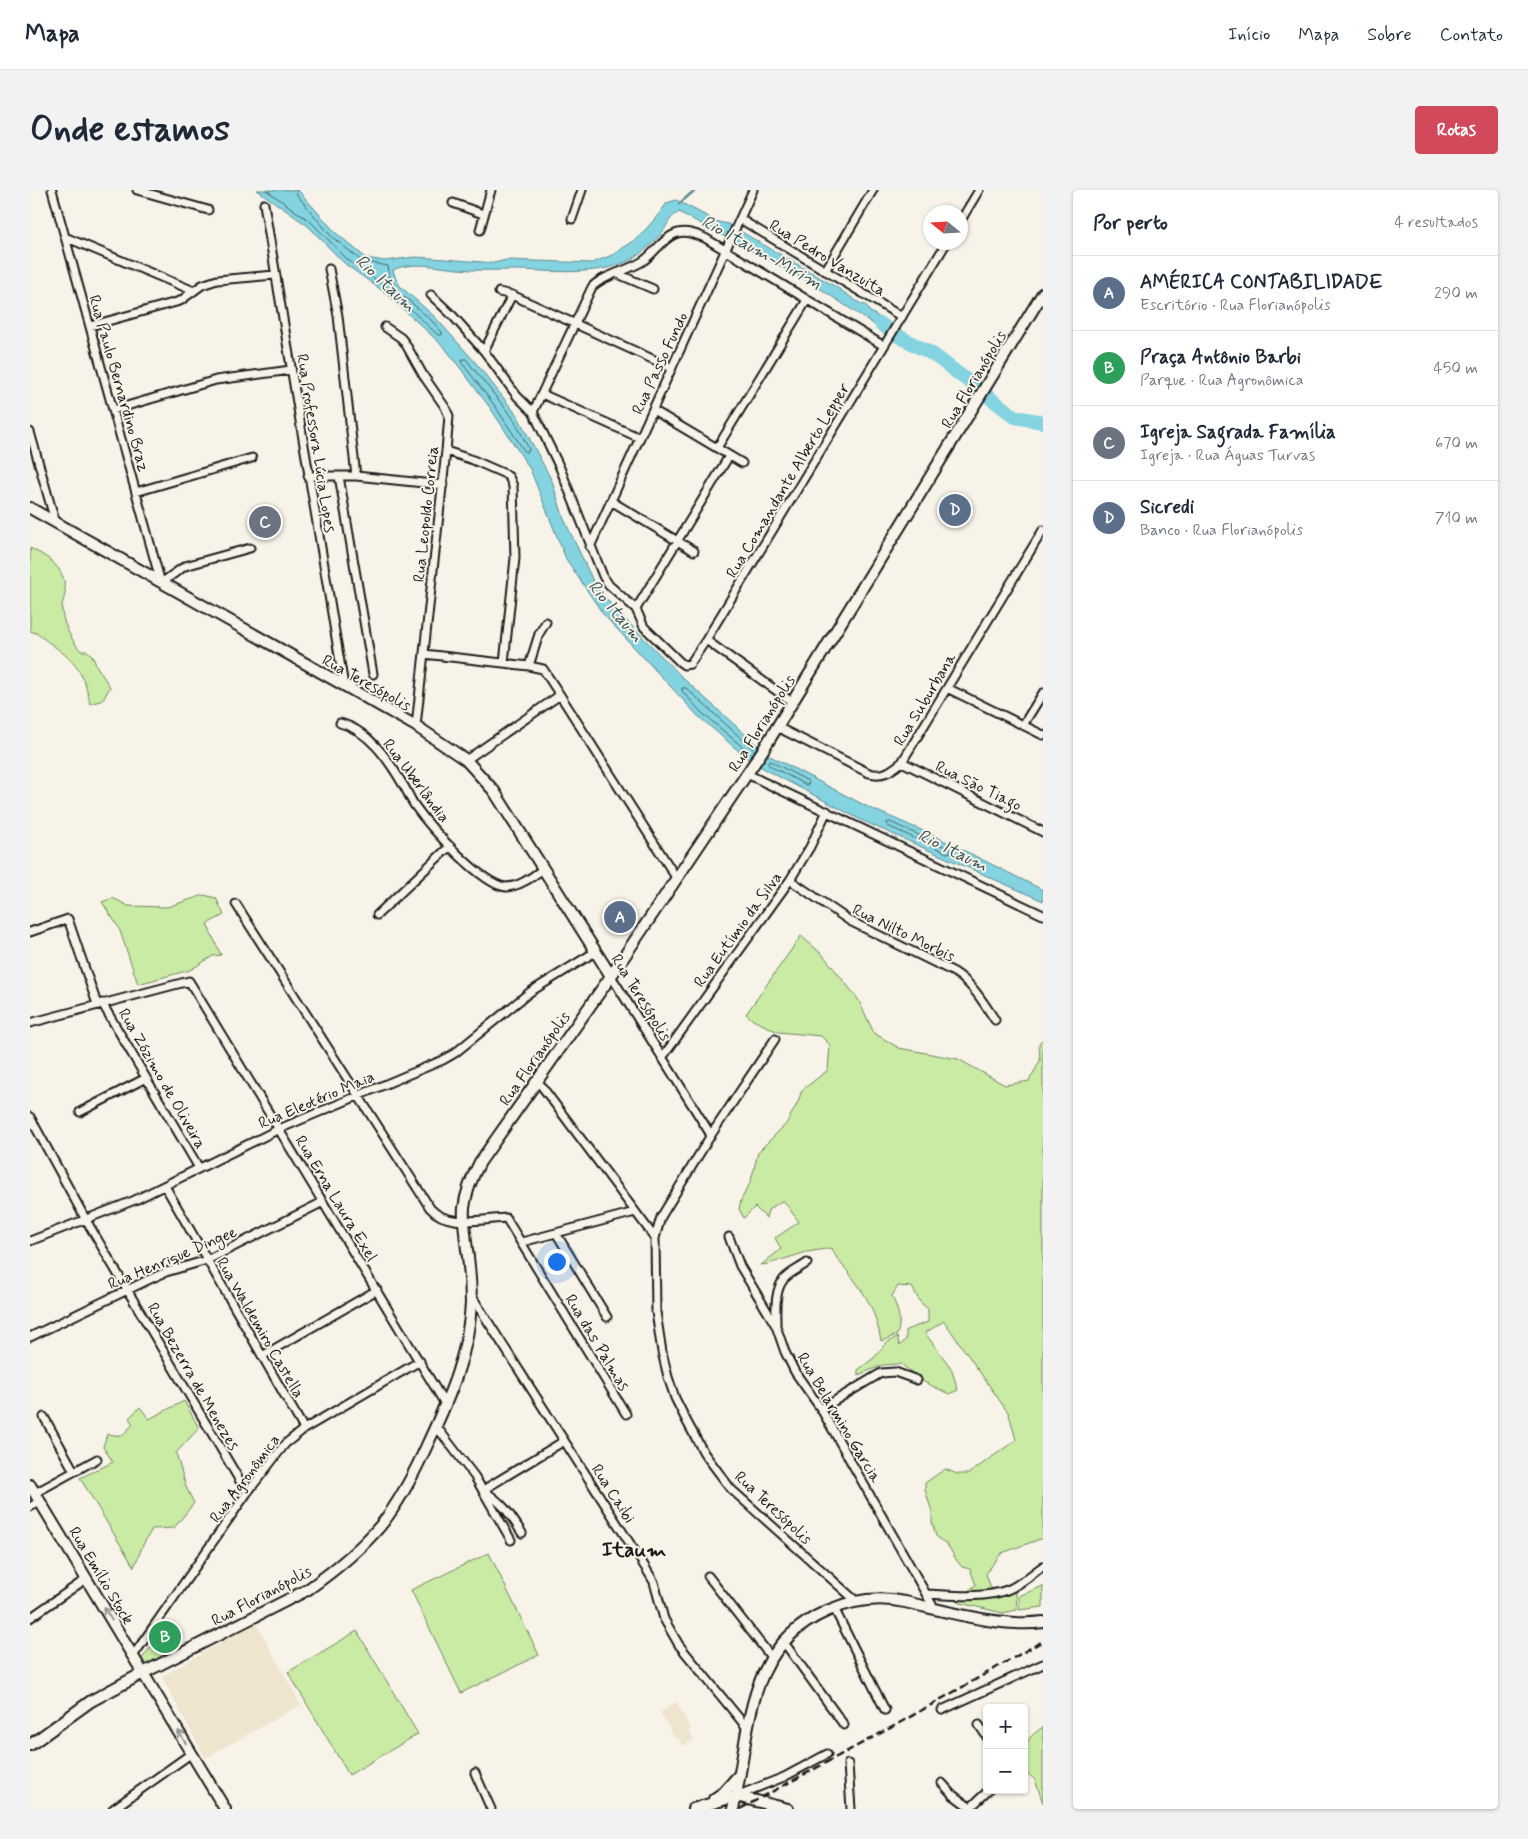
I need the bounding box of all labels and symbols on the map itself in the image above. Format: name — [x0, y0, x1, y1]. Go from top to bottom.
north arrow — [923, 205, 968, 250]
water label: Rio Itaum-Mirim — [697, 210, 826, 296]
street label: Rua Pedro Vanzuita — [765, 215, 889, 301]
water label: Rio Itaum — [350, 249, 421, 318]
street label: Rua Paulo Bernardino Braz — [83, 293, 154, 475]
street label: Rua Passo Fundo — [628, 309, 693, 418]
street label: Rua Florianópolis — [937, 327, 1012, 433]
street label: Rua Professora Lúcia Lopes — [291, 352, 340, 534]
street label: Rua Comandante Alberto Lepper — [722, 379, 855, 582]
street label: Rua Leopoldo Correia — [409, 445, 444, 583]
pin: D — [939, 491, 971, 529]
pin: C — [249, 503, 281, 541]
water label: Rio Itaum — [582, 575, 649, 648]
street label: Rua Suburbana — [889, 649, 962, 750]
street label: Rua Teresópolis — [318, 650, 415, 716]
street label: Rua Florianópolis — [724, 671, 800, 776]
street label: Rua Uberlândia — [377, 735, 454, 827]
street label: Rua São Tiago — [931, 756, 1025, 817]
water label: Rio Itaum — [913, 824, 992, 878]
street label: Rua Eutímio da Silva — [689, 868, 787, 992]
pin: A — [604, 898, 636, 936]
street label: Rua Nilto Morbis — [849, 899, 958, 967]
street label: Rua Teresópolis — [606, 950, 676, 1045]
street label: Rua Zózimo de Oliveira — [113, 1005, 211, 1153]
street label: Rua Florianópolis — [495, 1008, 576, 1110]
street label: Rua Eleotério Maia — [255, 1066, 378, 1134]
street label: Rua Erna Laura Exel — [290, 1132, 382, 1266]
street label: Rua Henrique Dingee — [105, 1222, 241, 1296]
your location — [544, 1249, 570, 1275]
street label: Rua Waldemiro Castella — [211, 1253, 309, 1402]
street label: Rua das Palmas — [560, 1291, 634, 1395]
street label: Rua Bezerra de Menezes — [142, 1299, 244, 1454]
street label: Rua Belarmino Garcia — [792, 1349, 886, 1487]
street label: Rua Agronômica — [205, 1430, 285, 1527]
street label: Rua Caibi — [586, 1460, 640, 1527]
street label: Rua Teresópolis — [730, 1467, 816, 1549]
street label: Rua Emílio Stock — [63, 1523, 138, 1629]
district label: Itaum — [602, 1536, 666, 1564]
street label: Rua Florianópolis — [208, 1561, 315, 1632]
one-way arrow — [102, 1608, 112, 1622]
pin: B — [149, 1618, 181, 1656]
one-way arrow — [177, 1731, 187, 1745]

